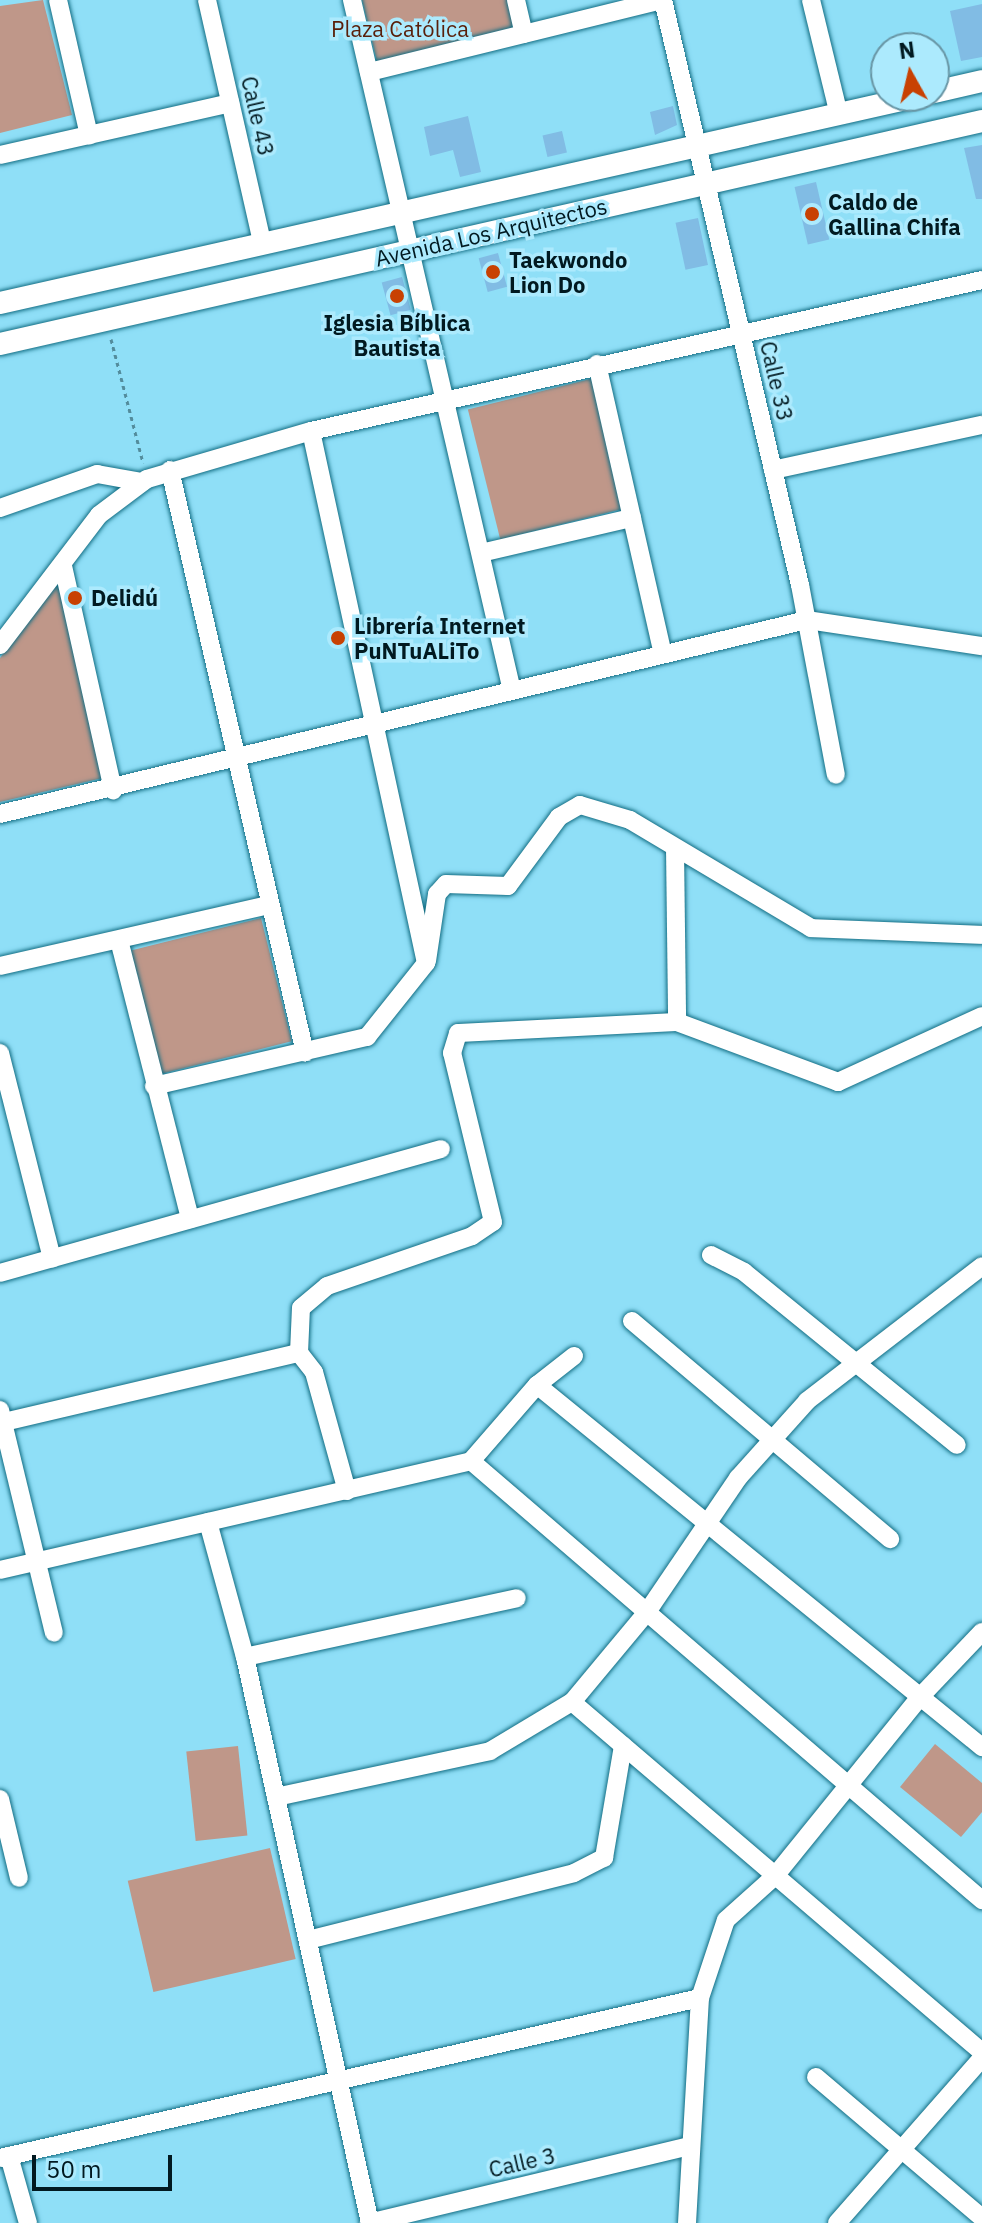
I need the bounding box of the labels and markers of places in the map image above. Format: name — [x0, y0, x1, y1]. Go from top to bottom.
place label: Caldo de Gallina Chifa — [828, 188, 961, 240]
marker: Caldo de Gallina Chifa — [803, 205, 821, 223]
place label: Taekwondo Lion Do — [509, 246, 627, 298]
marker: Taekwondo Lion Do — [484, 263, 502, 281]
marker: Iglesia Bíblica Bautista — [388, 287, 406, 305]
place label: Iglesia Bíblica Bautista — [324, 309, 470, 360]
place label: Delidú — [91, 585, 158, 611]
marker: Delidú — [66, 589, 84, 607]
place label: Librería Internet PuNTuALiTo — [354, 612, 525, 664]
marker: Librería Internet PuNTuALiTo — [329, 629, 347, 647]

